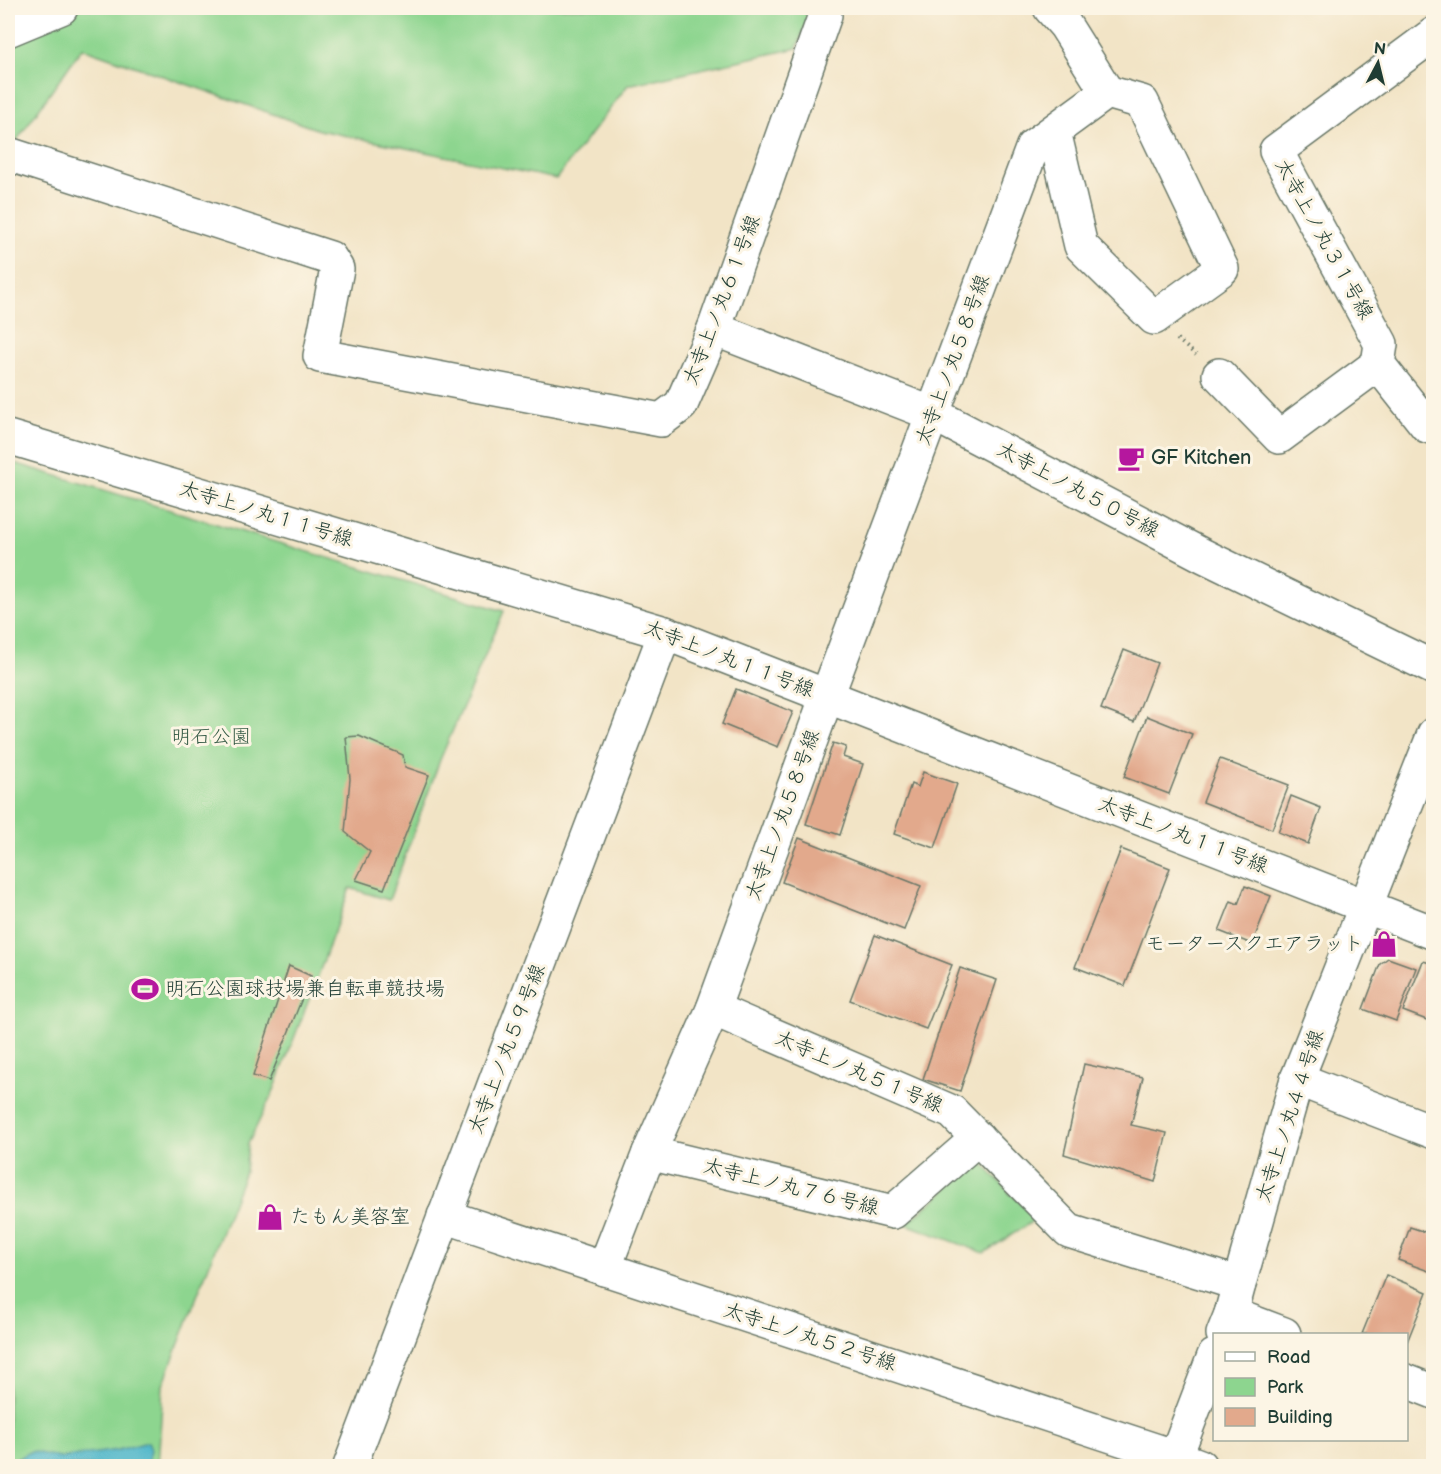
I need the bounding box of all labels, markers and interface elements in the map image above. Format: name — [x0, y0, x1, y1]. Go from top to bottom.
north arrow — [1348, 33, 1408, 93]
text: N — [1373, 39, 1387, 60]
street label: 太寺上ノ丸３１号線 — [1270, 154, 1378, 324]
street label: 太寺上ノ丸６１号線 — [679, 212, 765, 388]
street label: 太寺上ノ丸５８号線 — [911, 271, 995, 449]
street label: 太寺上ノ丸５０号線 — [993, 437, 1163, 543]
cafe icon: GF Kitchen — [1116, 443, 1146, 473]
place label: GF Kitchen — [1151, 446, 1251, 470]
street label: 太寺上ノ丸１１号線 — [176, 476, 356, 552]
street label: 太寺上ノ丸１１号線 — [641, 616, 817, 702]
park label: 明石公園 — [171, 725, 251, 749]
street label: 太寺上ノ丸５８号線 — [741, 726, 825, 904]
street label: 太寺上ノ丸１１号線 — [1095, 792, 1271, 878]
shop icon: モータースクエアラット — [1369, 929, 1399, 959]
place label: モータースクエアラット — [1146, 932, 1364, 956]
street label: 太寺上ノ丸５９号線 — [464, 961, 550, 1137]
sports icon: 明石公園球技場兼自転車競技場 — [130, 974, 160, 1004]
place label: 明石公園球技場兼自転車競技場 — [165, 977, 445, 1001]
street label: 太寺上ノ丸５１号線 — [771, 1026, 947, 1118]
street label: 太寺上ノ丸４４号線 — [1251, 1027, 1329, 1205]
street label: 太寺上ノ丸７６号線 — [701, 1154, 881, 1220]
shop icon: たもん美容室 — [255, 1202, 285, 1232]
place label: たもん美容室 — [290, 1205, 410, 1229]
street label: 太寺上ノ丸５２号線 — [721, 1298, 899, 1376]
legend — [1213, 1333, 1408, 1441]
text: Road — [1267, 1347, 1311, 1368]
text: Park — [1267, 1377, 1303, 1398]
text: Building — [1267, 1407, 1333, 1428]

